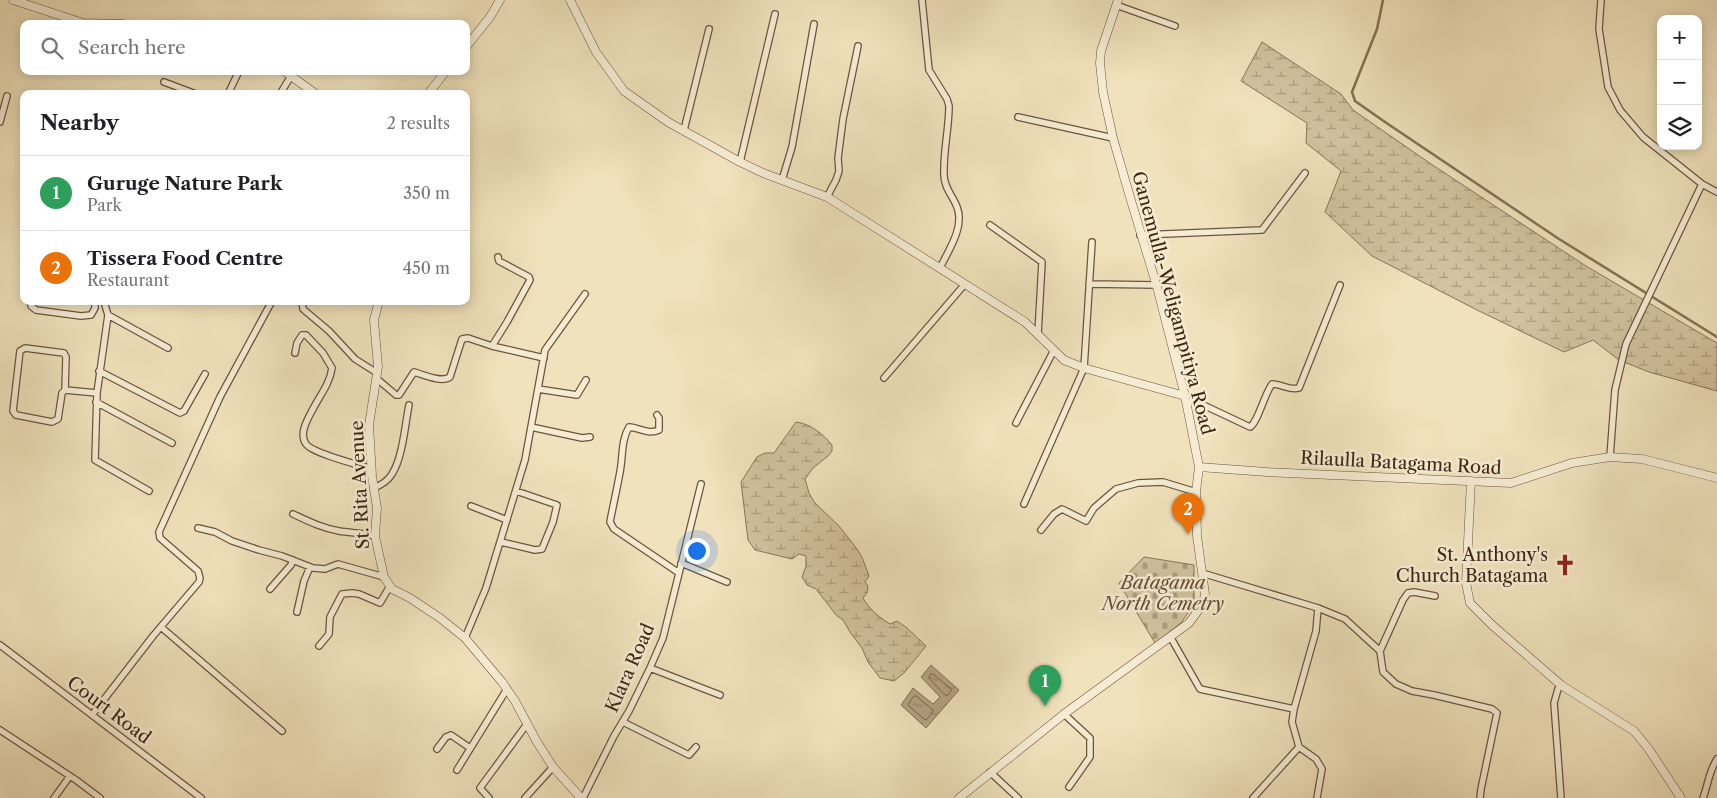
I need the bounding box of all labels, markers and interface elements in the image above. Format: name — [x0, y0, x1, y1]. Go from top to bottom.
map controls — [1657, 15, 1702, 150]
button: + — [1657, 15, 1702, 60]
search box — [20, 20, 470, 75]
icon: search — [38, 34, 66, 62]
text: Search here — [78, 36, 186, 59]
button: − — [1657, 60, 1702, 105]
button: layers — [1657, 105, 1702, 150]
text: Nearby — [40, 110, 119, 135]
text: 2 results — [387, 113, 450, 133]
street label: Ganemulla-Weligampitiya Road — [1127, 169, 1219, 437]
text: Guruge Nature Park — [87, 172, 282, 195]
text: 1 — [52, 183, 60, 203]
text: 350 m — [403, 183, 450, 203]
text: Park — [87, 195, 122, 215]
text: Tissera Food Centre — [87, 247, 283, 270]
text: 2 — [51, 258, 61, 278]
text: 450 m — [403, 258, 450, 278]
text: Restaurant — [87, 270, 169, 290]
street label: St. Rita Avenue — [346, 420, 374, 550]
street label: Rilaulla Batagama Road — [1300, 447, 1502, 479]
pin: 2 — [1172, 493, 1204, 534]
your location — [684, 538, 710, 564]
place label: St. Anthony's Church Batagama — [1396, 544, 1549, 587]
church icon: St. Anthony's Church Batagama — [1552, 552, 1578, 578]
park label: Batagama North Cemetry — [1100, 572, 1224, 615]
street label: Klara Road — [601, 620, 659, 716]
pin: 1 — [1029, 665, 1061, 706]
street label: Court Road — [63, 671, 155, 749]

